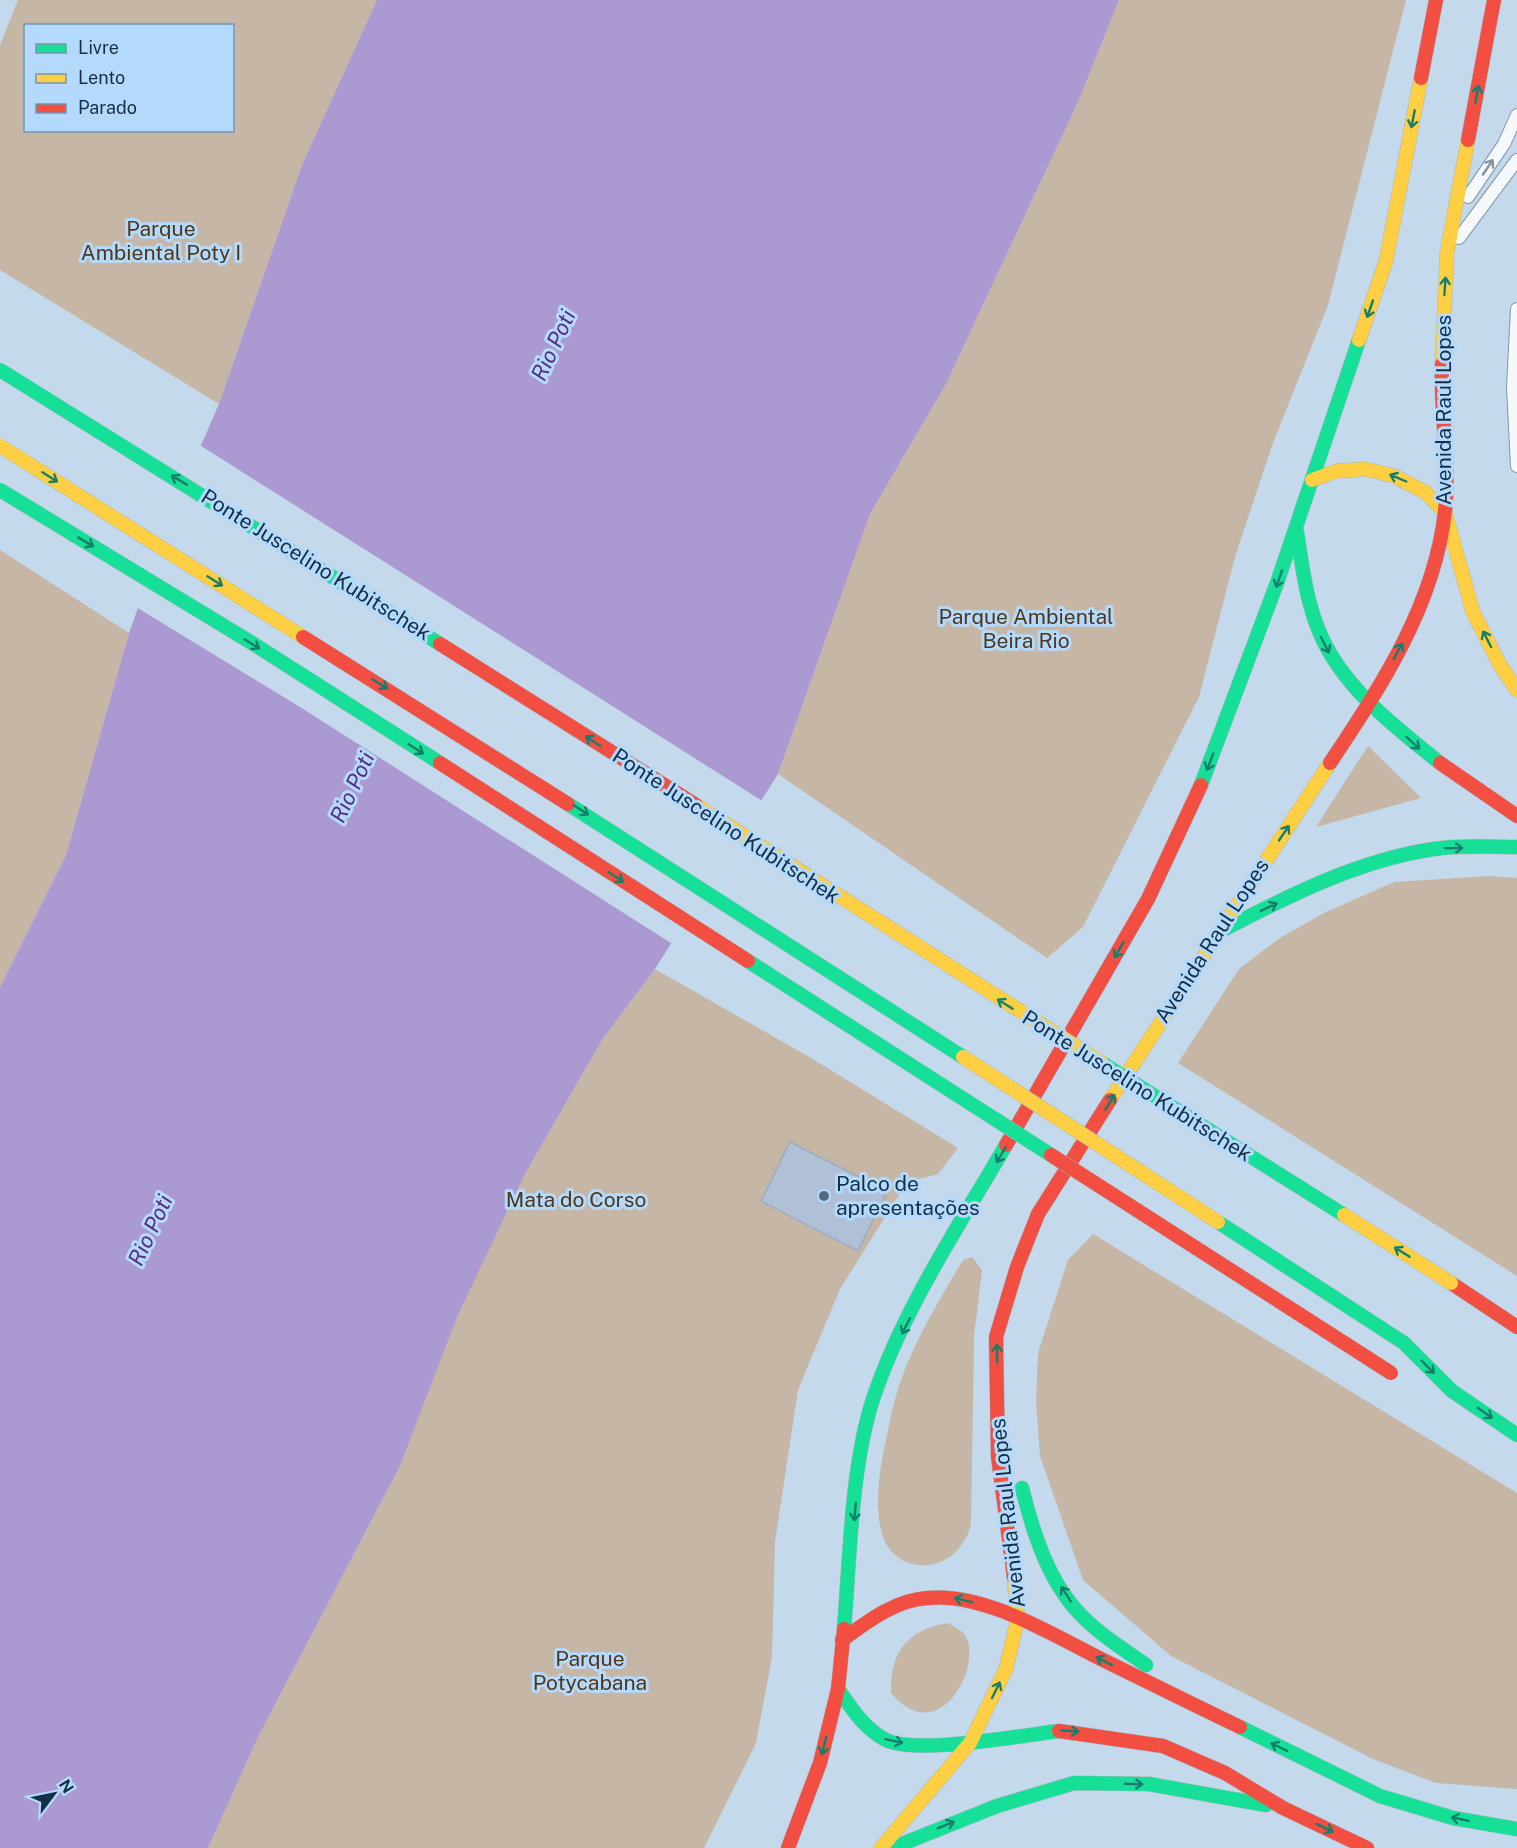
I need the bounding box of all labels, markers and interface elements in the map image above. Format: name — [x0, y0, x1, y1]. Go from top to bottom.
legend — [24, 24, 234, 132]
text: Livre — [78, 37, 119, 58]
text: Lento — [78, 67, 125, 88]
one-way arrow — [1472, 85, 1483, 104]
text: Parado — [78, 97, 137, 118]
one-way arrow — [1407, 109, 1418, 129]
one-way arrow — [1482, 159, 1495, 176]
park label: Parque Ambiental Poty I — [81, 216, 241, 265]
one-way arrow — [1440, 277, 1451, 296]
one-way arrow — [1364, 299, 1375, 318]
water label: Rio Poti — [525, 305, 581, 385]
street label: Avenida Raul Lopes — [1431, 315, 1456, 505]
one-way arrow — [41, 471, 57, 483]
one-way arrow — [1390, 472, 1408, 483]
one-way arrow — [171, 474, 188, 486]
street label: Ponte Juscelino Kubitschek — [197, 484, 436, 646]
one-way arrow — [77, 536, 94, 548]
one-way arrow — [1272, 569, 1283, 588]
one-way arrow — [206, 575, 223, 587]
park label: Parque Ambiental Beira Rio — [939, 604, 1113, 653]
one-way arrow — [1481, 631, 1492, 649]
one-way arrow — [1320, 635, 1331, 653]
one-way arrow — [243, 638, 260, 650]
one-way arrow — [1393, 642, 1404, 660]
one-way arrow — [371, 678, 388, 690]
one-way arrow — [585, 734, 602, 746]
one-way arrow — [1406, 735, 1421, 750]
one-way arrow — [408, 742, 425, 755]
street label: Ponte Juscelino Kubitschek — [608, 743, 845, 909]
water label: Rio Poti — [324, 747, 380, 827]
one-way arrow — [1204, 752, 1215, 771]
one-way arrow — [572, 804, 589, 817]
one-way arrow — [1278, 825, 1290, 841]
one-way arrow — [1443, 843, 1463, 854]
street label: Avenida Raul Lopes — [1149, 854, 1274, 1027]
one-way arrow — [607, 871, 624, 883]
one-way arrow — [1260, 901, 1278, 912]
one-way arrow — [1112, 941, 1124, 958]
one-way arrow — [997, 997, 1014, 1009]
street label: Ponte Juscelino Kubitschek — [1018, 1005, 1257, 1167]
one-way arrow — [1104, 1094, 1116, 1111]
one-way arrow — [994, 1146, 1006, 1163]
place label: Palco de apresentações — [836, 1171, 980, 1220]
park label: Mata do Corso — [506, 1187, 646, 1212]
marker: Palco de apresentações — [817, 1189, 831, 1203]
water label: Rio Poti — [122, 1190, 178, 1270]
one-way arrow — [1394, 1246, 1411, 1258]
one-way arrow — [900, 1316, 911, 1334]
one-way arrow — [991, 1344, 1002, 1364]
one-way arrow — [1421, 1359, 1436, 1374]
one-way arrow — [1476, 1407, 1492, 1419]
street label: Avenida Raul Lopes — [985, 1417, 1030, 1609]
one-way arrow — [849, 1501, 860, 1521]
one-way arrow — [1060, 1586, 1073, 1603]
one-way arrow — [954, 1593, 973, 1605]
park label: Parque Potycabana — [533, 1646, 647, 1695]
one-way arrow — [1096, 1654, 1114, 1666]
one-way arrow — [991, 1682, 1002, 1700]
one-way arrow — [1059, 1726, 1079, 1737]
one-way arrow — [817, 1736, 829, 1755]
one-way arrow — [884, 1736, 903, 1747]
one-way arrow — [1271, 1741, 1289, 1753]
north arrow — [24, 1764, 84, 1824]
text: N — [55, 1776, 78, 1797]
one-way arrow — [1123, 1778, 1143, 1789]
one-way arrow — [1450, 1813, 1469, 1825]
one-way arrow — [936, 1819, 954, 1830]
one-way arrow — [1315, 1822, 1333, 1834]

